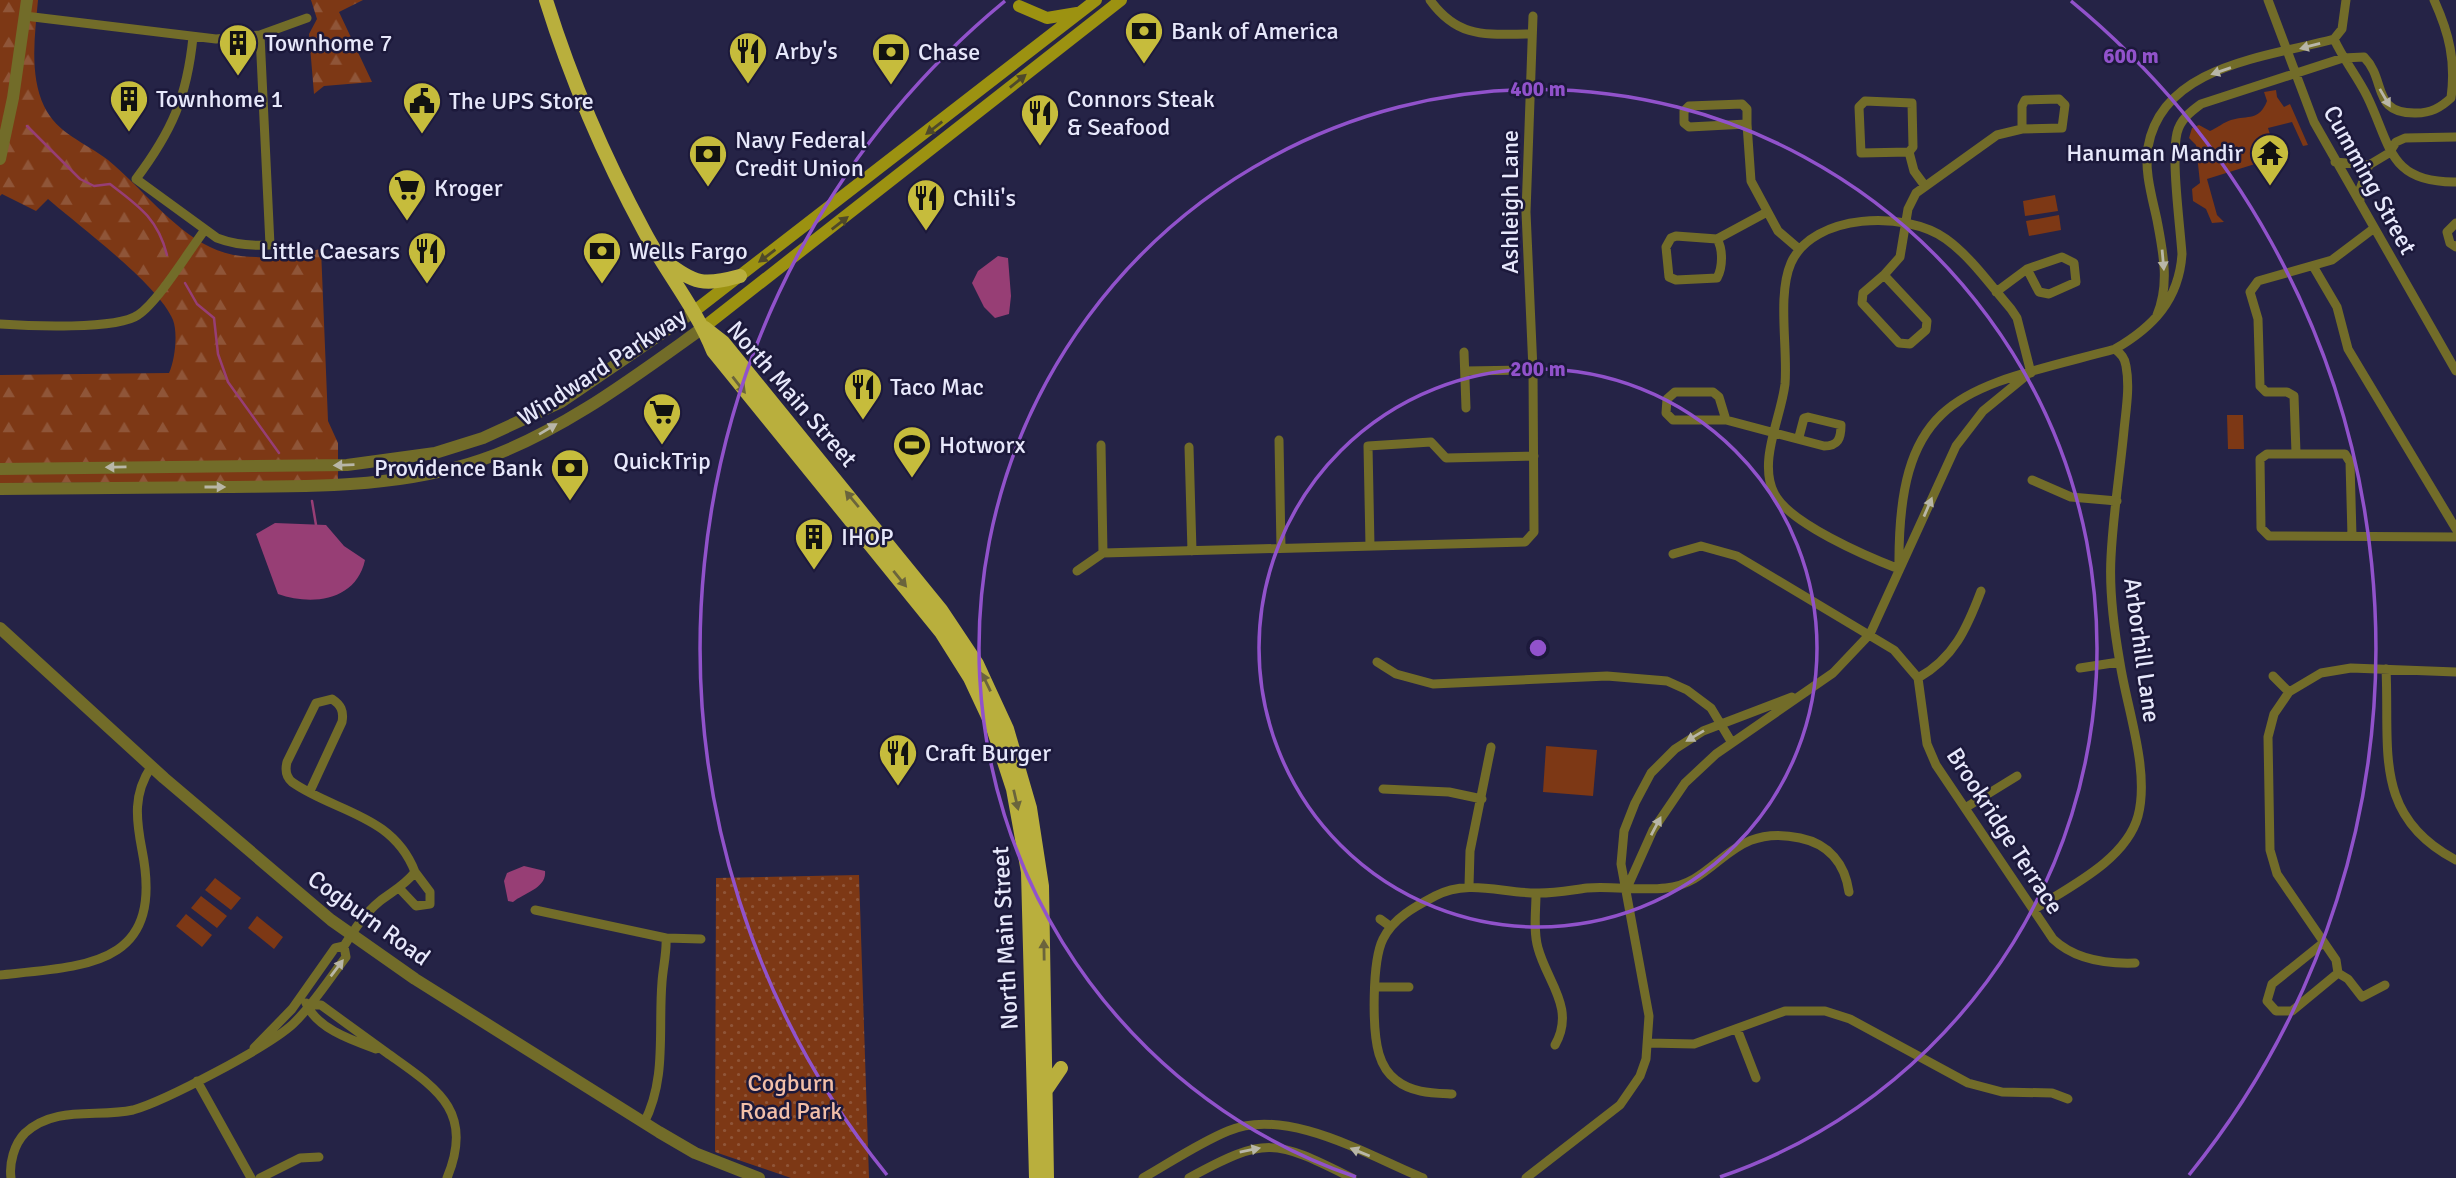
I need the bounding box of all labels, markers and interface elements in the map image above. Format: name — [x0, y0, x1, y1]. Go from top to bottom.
bank icon: Bank of America — [1123, 10, 1165, 65]
place label: Bank of America — [1171, 16, 1339, 46]
building icon: Townhome 7 — [217, 22, 259, 77]
place label: Townhome 7 — [265, 28, 392, 58]
restaurant icon: Arby's — [727, 30, 769, 85]
bank icon: Chase — [870, 31, 912, 86]
place label: Arby's — [775, 36, 838, 66]
place label: Chase — [918, 37, 980, 67]
one-way arrow — [2299, 41, 2321, 52]
text: 600 m — [2103, 43, 2159, 69]
one-way arrow — [2210, 66, 2231, 77]
one-way arrow — [1009, 74, 1027, 89]
text: 400 m — [1510, 76, 1566, 102]
building icon: Townhome 1 — [108, 78, 150, 133]
public building icon: The UPS Store — [401, 80, 443, 135]
place label: Townhome 1 — [156, 84, 283, 114]
place label: Connors Steak & Seafood — [1067, 84, 1215, 142]
place label: The UPS Store — [449, 86, 594, 116]
one-way arrow — [2378, 89, 2391, 108]
restaurant icon: Connors Steak & Seafood — [1019, 92, 1061, 147]
street label: Cumming Street — [2317, 100, 2423, 260]
one-way arrow — [925, 121, 943, 135]
place label: Navy Federal Credit Union — [735, 125, 867, 183]
street label: Ashleigh Lane — [1495, 130, 1525, 274]
temple icon: Hanuman Mandir — [2249, 132, 2291, 187]
bank icon: Navy Federal Credit Union — [687, 133, 729, 188]
place label: Hanuman Mandir — [2066, 138, 2243, 168]
supermarket icon: Kroger — [386, 167, 428, 222]
place label: Kroger — [434, 173, 503, 203]
restaurant icon: Chili's — [905, 177, 947, 232]
place label: Chili's — [953, 183, 1016, 213]
one-way arrow — [830, 215, 848, 230]
restaurant icon: Little Caesars — [406, 230, 448, 285]
bank icon: Wells Fargo — [581, 230, 623, 285]
place label: Little Caesars — [260, 236, 400, 266]
place label: Wells Fargo — [629, 236, 748, 266]
one-way arrow — [758, 249, 776, 263]
one-way arrow — [2158, 249, 2169, 271]
street label: Windward Parkway — [512, 301, 692, 433]
street label: North Main Street — [720, 315, 864, 473]
text: 200 m — [1510, 356, 1566, 382]
restaurant icon: Taco Mac — [842, 366, 884, 421]
place label: Taco Mac — [890, 372, 984, 402]
one-way arrow — [732, 375, 747, 393]
supermarket icon: QuickTrip — [641, 391, 683, 446]
one-way arrow — [539, 423, 558, 436]
sports icon: Hotworx — [891, 424, 933, 479]
place label: Hotworx — [939, 430, 1026, 460]
place label: QuickTrip — [613, 446, 711, 476]
bank icon: Providence Bank — [549, 447, 591, 502]
place label: Providence Bank — [374, 453, 543, 483]
one-way arrow — [333, 459, 355, 470]
one-way arrow — [105, 461, 127, 472]
one-way arrow — [204, 481, 226, 493]
one-way arrow — [845, 491, 860, 508]
one-way arrow — [1922, 497, 1934, 517]
building icon: IHOP — [793, 516, 835, 571]
place label: IHOP — [841, 522, 894, 552]
one-way arrow — [892, 570, 907, 588]
street label: Arborhill Lane — [2117, 576, 2167, 724]
centre of rings — [1526, 636, 1550, 660]
one-way arrow — [981, 672, 992, 692]
one-way arrow — [1685, 730, 1704, 743]
restaurant icon: Craft Burger — [877, 732, 919, 787]
place label: Craft Burger — [925, 738, 1051, 768]
street label: Brookridge Terrace — [1940, 742, 2070, 920]
one-way arrow — [1010, 789, 1021, 811]
one-way arrow — [1650, 817, 1662, 836]
street label: North Main Street — [985, 845, 1025, 1031]
street label: Cogburn Road — [302, 864, 436, 972]
one-way arrow — [1038, 938, 1050, 960]
one-way arrow — [330, 959, 345, 977]
park label: Cogburn Road Park — [740, 1068, 842, 1126]
one-way arrow — [1239, 1144, 1261, 1155]
one-way arrow — [1350, 1146, 1370, 1158]

